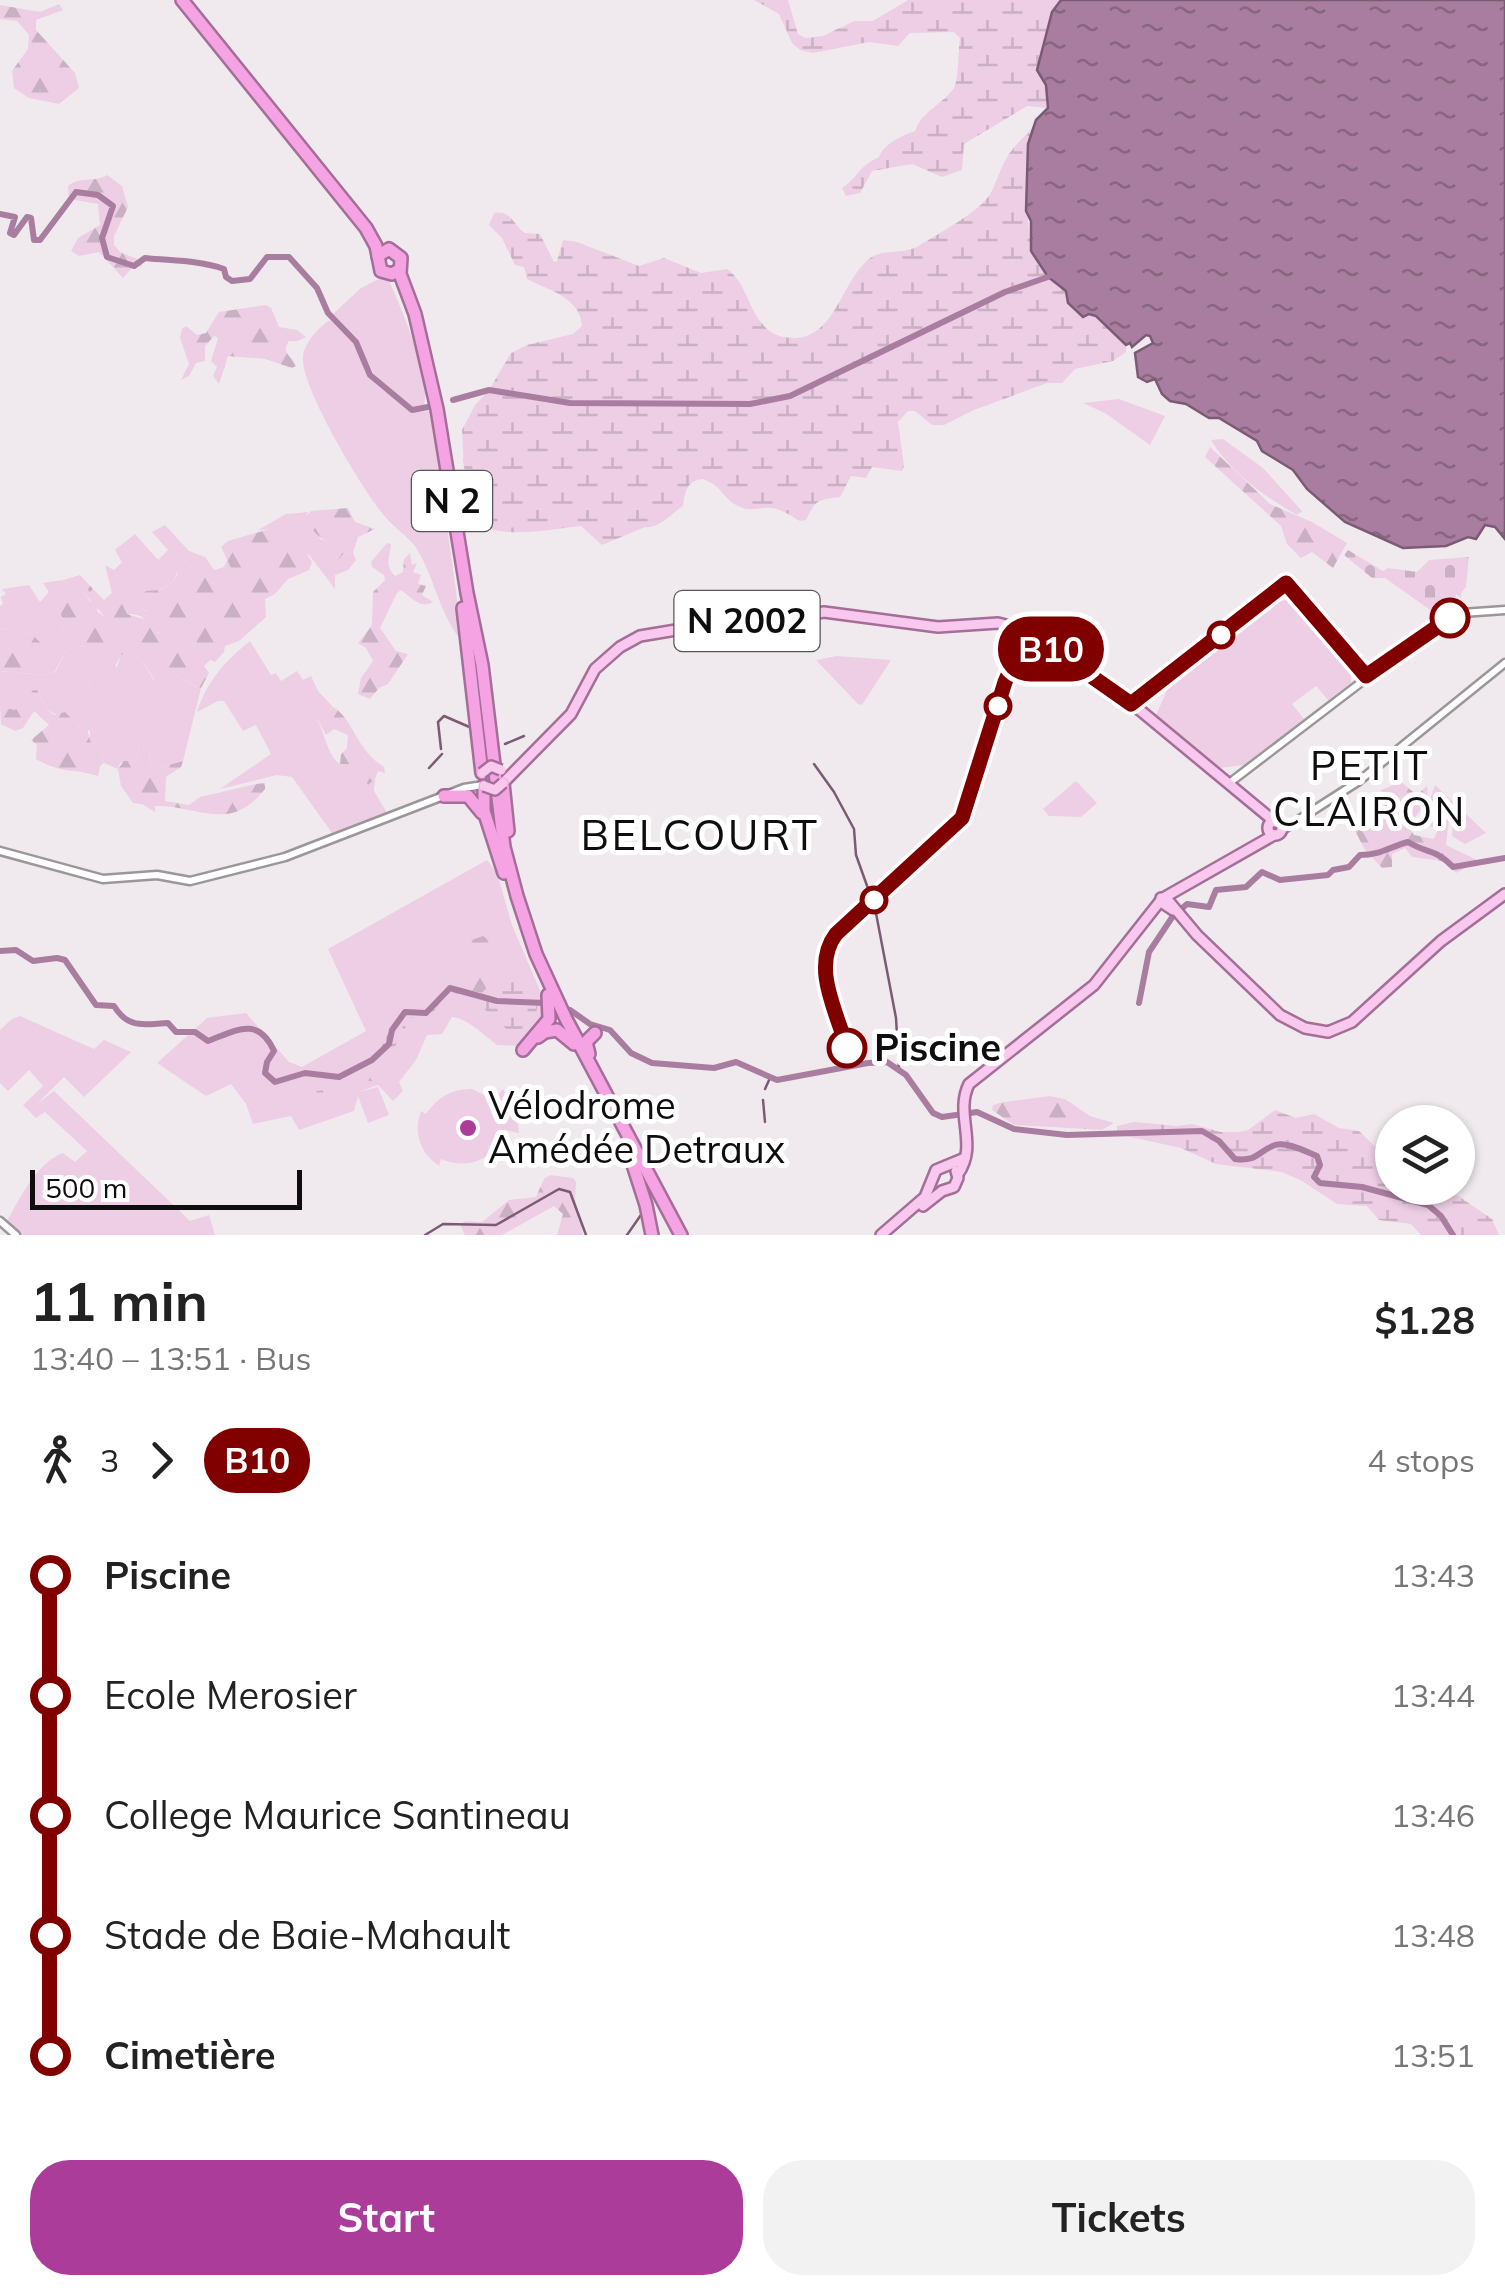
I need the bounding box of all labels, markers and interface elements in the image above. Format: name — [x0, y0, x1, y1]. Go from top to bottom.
road number: N 2 — [412, 471, 492, 531]
road number: N 2002 — [674, 591, 820, 651]
unlabelled marker — [1431, 599, 1469, 637]
line badge: B10 — [994, 616, 1108, 682]
unlabelled marker — [1208, 622, 1234, 648]
text: B10 — [1018, 627, 1084, 671]
unlabelled marker — [985, 693, 1011, 719]
district label: PETIT CLAIRON — [1273, 740, 1467, 836]
district label: BELCOURT — [580, 808, 820, 861]
unlabelled marker — [861, 887, 887, 913]
place label: Piscine — [874, 1023, 1001, 1071]
marker: Piscine — [828, 1029, 866, 1067]
place label: Vélodrome Amédée Detraux — [488, 1081, 785, 1173]
map controls — [1375, 1105, 1475, 1205]
button: layers — [1375, 1105, 1475, 1205]
marker: Vélodrome Amédée Detraux — [457, 1117, 479, 1139]
scale bar — [30, 1165, 302, 1210]
text: 500 m — [45, 1170, 127, 1205]
text: 11 min — [30, 1266, 208, 1335]
text: $1.28 — [1374, 1296, 1475, 1344]
text: 13:40 – 13:51 · Bus — [30, 1338, 311, 1378]
icon: walk — [30, 1433, 85, 1488]
icon: forward — [134, 1433, 189, 1488]
text: B10 — [224, 1438, 290, 1482]
text: 3 — [100, 1440, 119, 1480]
text: 4 stops — [1367, 1440, 1475, 1480]
text: Piscine — [104, 1551, 231, 1599]
text: 13:43 — [1391, 1555, 1475, 1595]
text: Ecole Merosier — [104, 1671, 357, 1719]
text: 13:44 — [1391, 1675, 1475, 1715]
text: College Maurice Santineau — [104, 1791, 571, 1839]
text: 13:46 — [1391, 1795, 1475, 1835]
text: Stade de Baie-Mahault — [104, 1911, 510, 1959]
text: 13:48 — [1391, 1915, 1475, 1955]
text: Cimetière — [104, 2031, 275, 2079]
text: 13:51 — [1391, 2035, 1475, 2075]
button: Start — [30, 2160, 743, 2275]
button: Tickets — [763, 2160, 1475, 2275]

